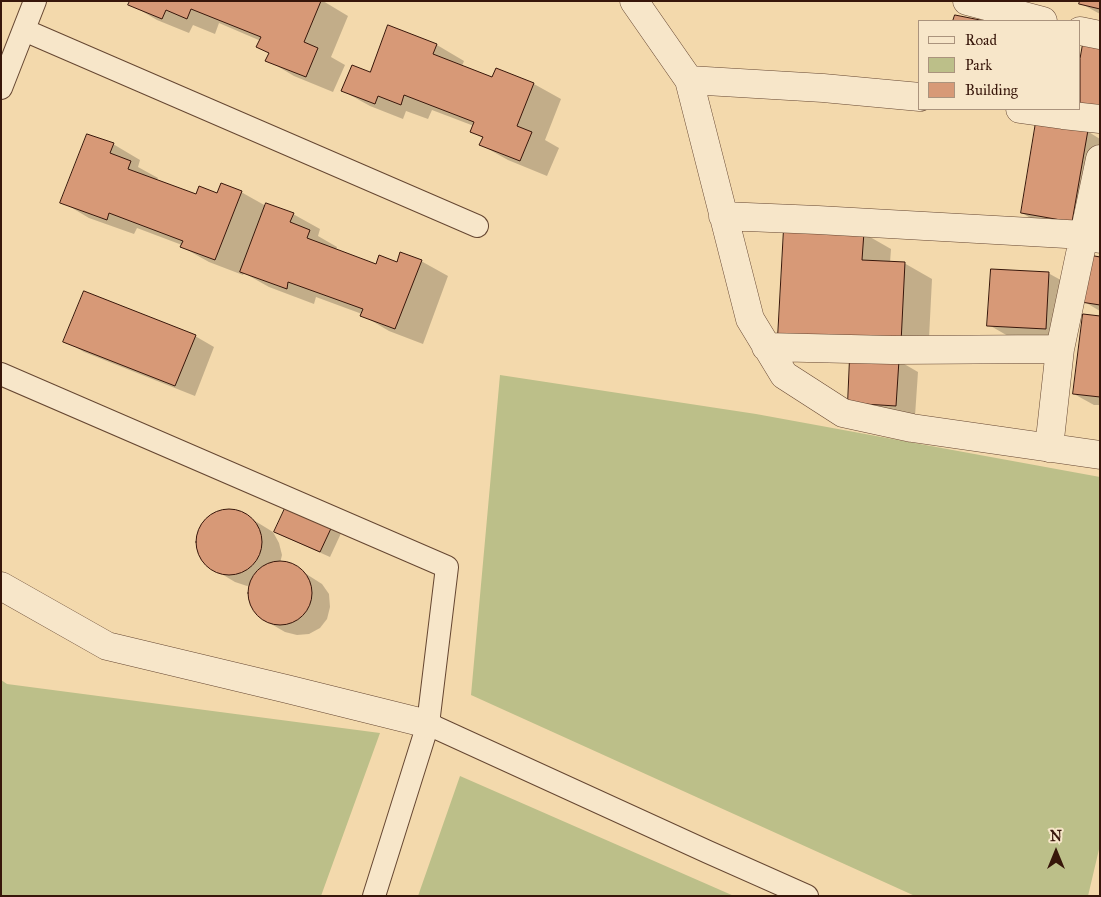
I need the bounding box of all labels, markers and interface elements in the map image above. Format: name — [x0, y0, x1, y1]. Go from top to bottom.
legend — [918, 20, 1081, 110]
text: Road — [965, 31, 997, 49]
text: Park — [965, 56, 992, 74]
text: Building — [965, 81, 1018, 99]
north arrow — [1031, 827, 1081, 877]
text: N — [1050, 828, 1062, 845]

